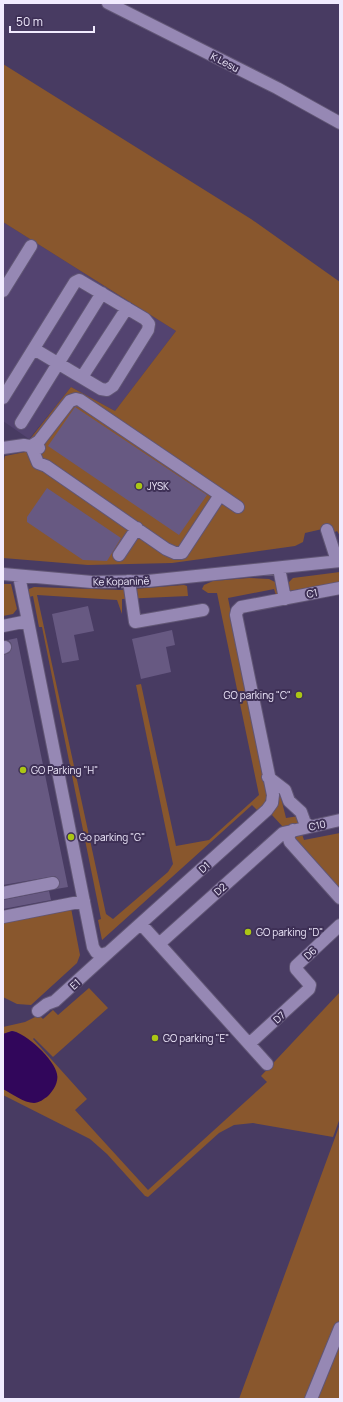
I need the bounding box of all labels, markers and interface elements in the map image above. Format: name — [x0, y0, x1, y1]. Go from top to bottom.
scale bar — [10, 8, 94, 34]
text: 50 m — [16, 13, 43, 30]
street label: K Lesu — [209, 49, 242, 75]
place label: JYSK — [147, 479, 169, 493]
marker: JYSK — [134, 481, 144, 491]
street label: Ke Kopanině — [93, 574, 149, 588]
street label: C1 — [305, 585, 319, 601]
place label: GO parking "C" — [223, 688, 291, 702]
marker: GO parking "C" — [294, 690, 304, 700]
place label: GO Parking "H" — [31, 763, 98, 777]
marker: GO Parking "H" — [18, 765, 28, 775]
street label: C10 — [307, 816, 327, 834]
place label: Go parking "G" — [79, 830, 145, 844]
marker: Go parking "G" — [66, 832, 76, 842]
street label: D1 — [195, 858, 213, 876]
street label: D2 — [211, 879, 230, 898]
place label: GO parking "D" — [256, 925, 323, 939]
marker: GO parking "D" — [243, 927, 253, 937]
street label: D6 — [301, 943, 319, 963]
street label: E1 — [67, 976, 83, 992]
street label: D7 — [270, 1008, 288, 1026]
place label: GO parking "E" — [163, 1031, 229, 1045]
marker: GO parking "E" — [150, 1033, 160, 1043]

